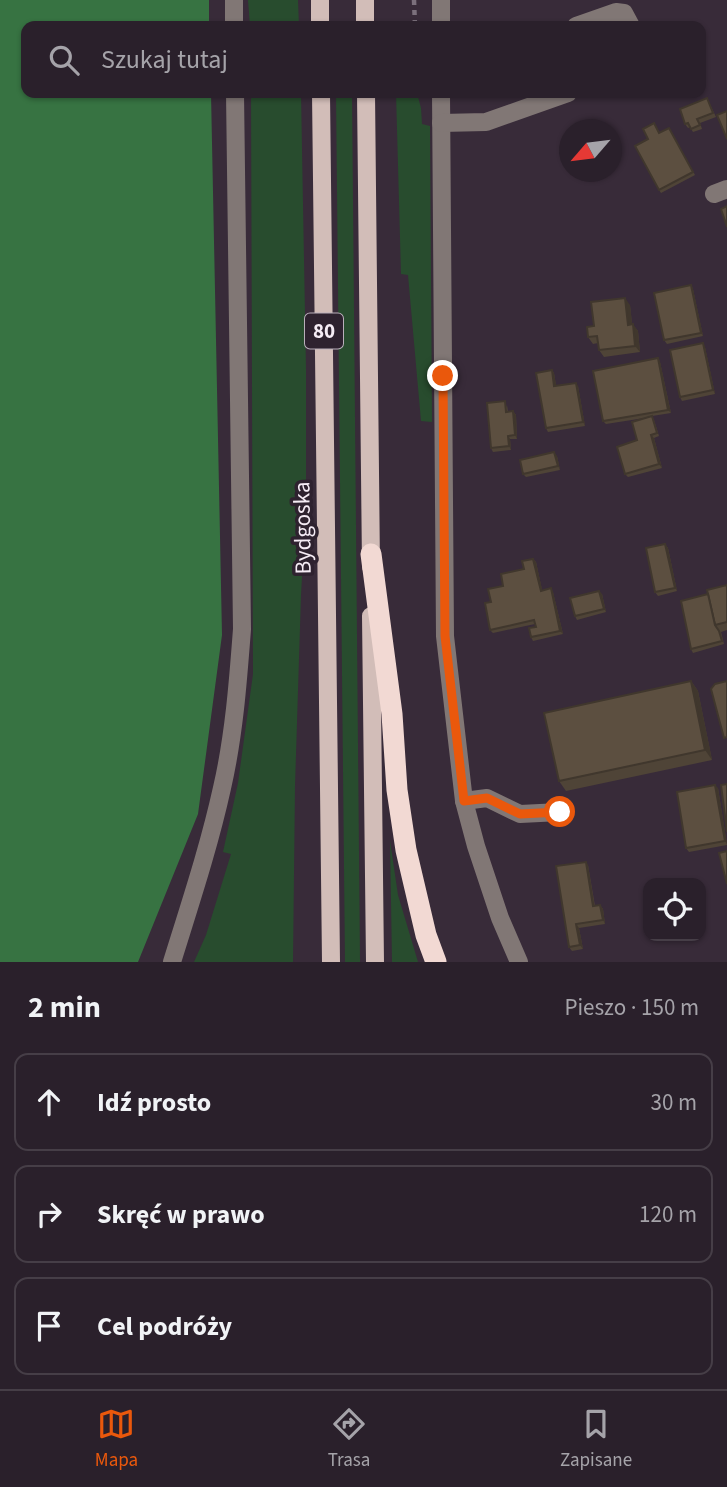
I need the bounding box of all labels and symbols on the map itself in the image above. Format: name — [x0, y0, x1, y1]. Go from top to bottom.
north arrow — [559, 119, 622, 182]
road number: 80 — [305, 314, 343, 348]
route end — [427, 360, 458, 391]
street label: Bydgoska — [285, 481, 320, 575]
route start — [544, 796, 575, 827]

